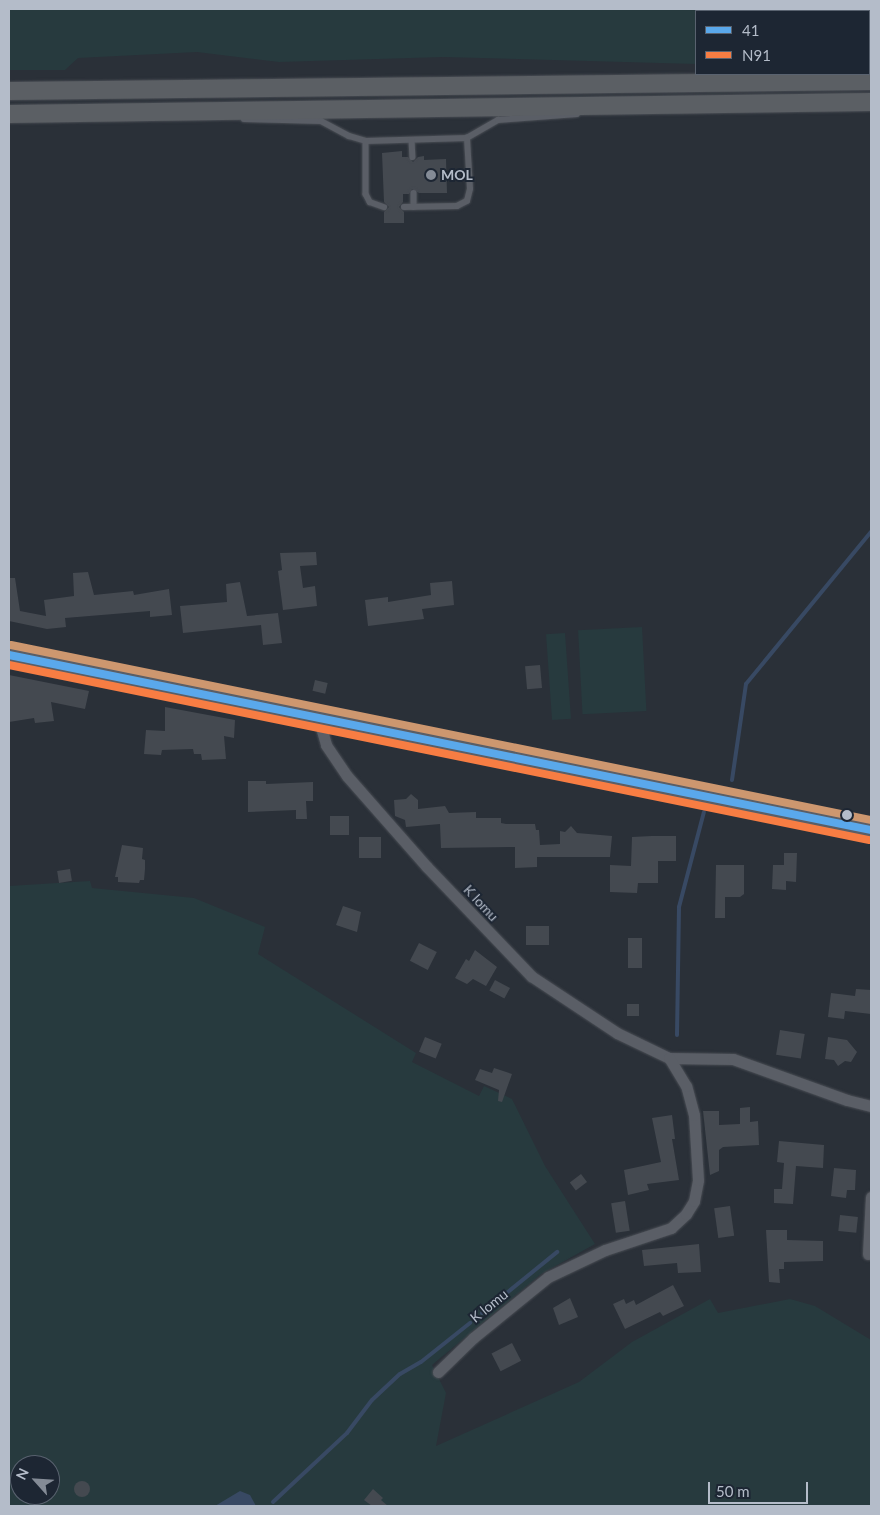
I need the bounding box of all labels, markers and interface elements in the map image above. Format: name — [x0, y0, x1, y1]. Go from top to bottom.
legend — [695, 10, 870, 75]
text: 41 — [742, 21, 759, 39]
text: N91 — [742, 46, 771, 64]
place label: MOL — [441, 167, 473, 183]
marker: MOL — [425, 169, 437, 181]
unlabelled marker — [842, 810, 852, 820]
street label: K lomu — [460, 881, 502, 925]
street label: K lomu — [467, 1286, 511, 1326]
north arrow — [10, 1455, 60, 1505]
text: N — [12, 1465, 32, 1482]
scale bar — [710, 1472, 810, 1504]
text: 50 m — [716, 1482, 750, 1500]

